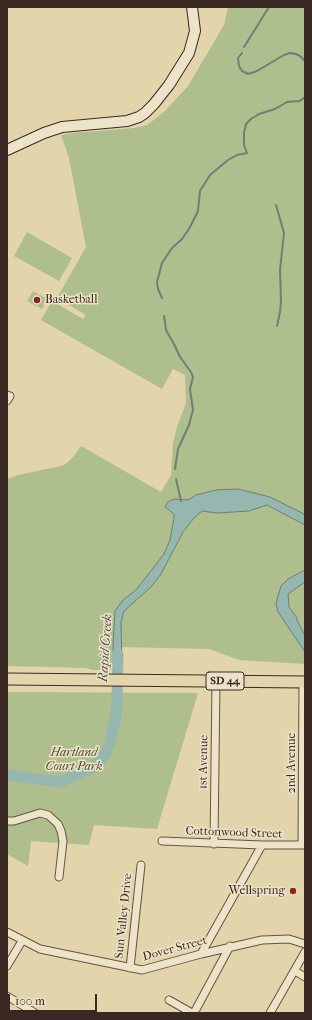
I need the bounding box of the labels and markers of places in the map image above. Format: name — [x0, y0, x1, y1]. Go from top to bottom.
place label: Basketball — [45, 293, 97, 307]
marker: Basketball — [32, 295, 42, 305]
place label: Wellspring — [229, 884, 285, 898]
marker: Wellspring — [288, 886, 298, 896]

